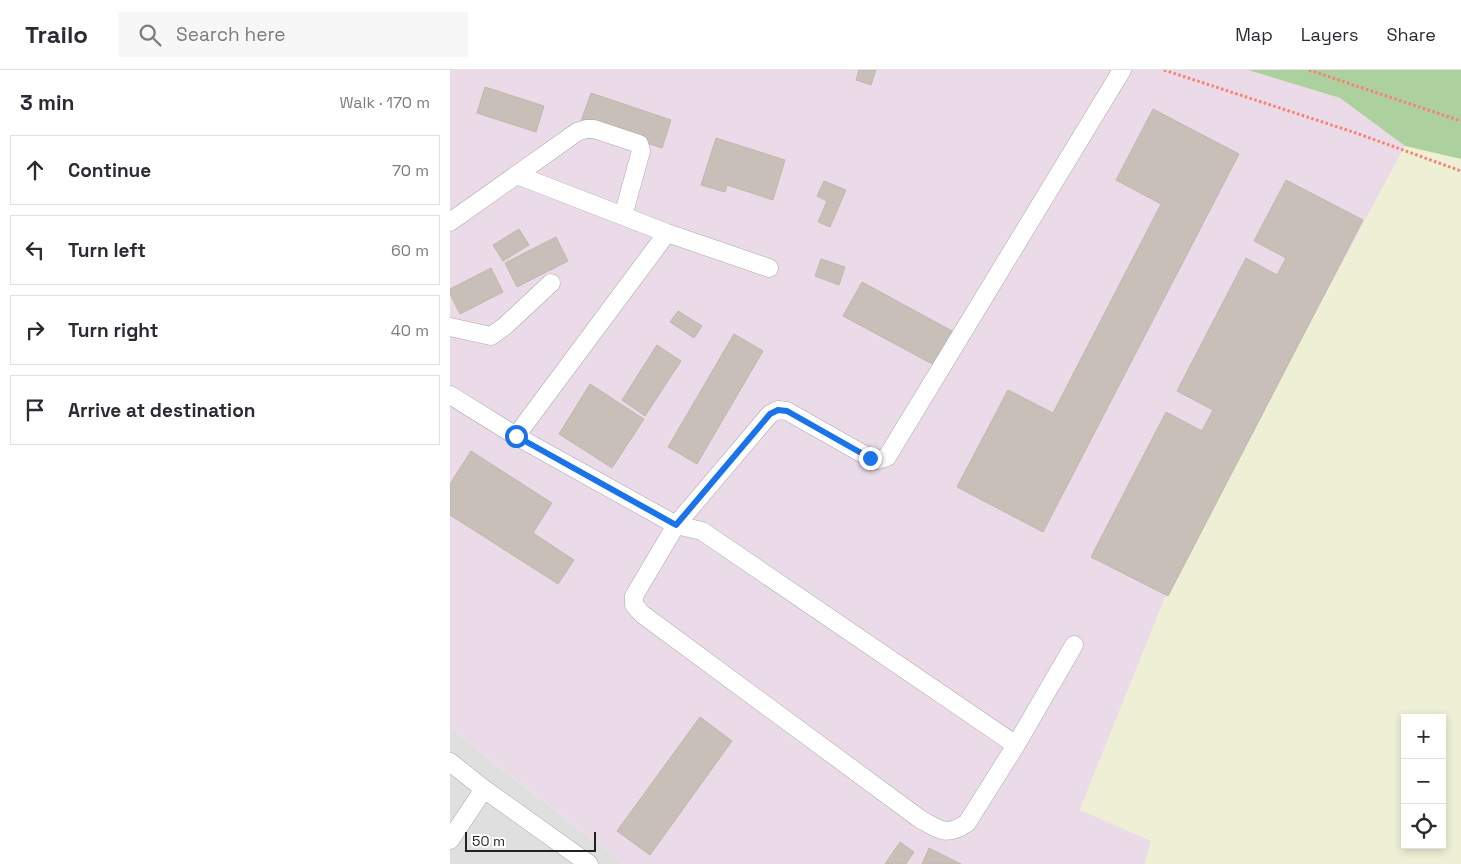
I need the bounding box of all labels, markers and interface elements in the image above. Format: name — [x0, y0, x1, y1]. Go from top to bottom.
search box — [118, 12, 468, 57]
text: Trailo — [25, 19, 88, 50]
icon: search — [136, 21, 164, 49]
text: Search here — [176, 22, 286, 47]
text: Map — [1235, 23, 1273, 46]
text: Layers — [1301, 23, 1358, 46]
text: Share — [1386, 23, 1436, 46]
text: 3 min — [20, 89, 75, 116]
text: Walk · 170 m — [340, 92, 430, 113]
icon: ahead — [21, 156, 49, 184]
text: Continue — [68, 158, 151, 183]
text: 70 m — [392, 160, 429, 181]
icon: left — [21, 236, 49, 264]
text: Turn left — [68, 238, 146, 263]
text: 60 m — [391, 240, 429, 261]
icon: right — [21, 316, 49, 344]
text: Turn right — [68, 318, 158, 343]
text: 40 m — [391, 320, 429, 341]
icon: arrive — [21, 396, 49, 424]
text: Arrive at destination — [68, 398, 256, 423]
route start — [505, 425, 528, 448]
route end — [859, 447, 882, 470]
map controls — [1401, 714, 1446, 849]
button: + — [1401, 714, 1446, 759]
button: − — [1401, 759, 1446, 804]
button: locate — [1401, 804, 1446, 849]
scale bar — [465, 829, 596, 852]
text: 50 m — [472, 832, 505, 850]

